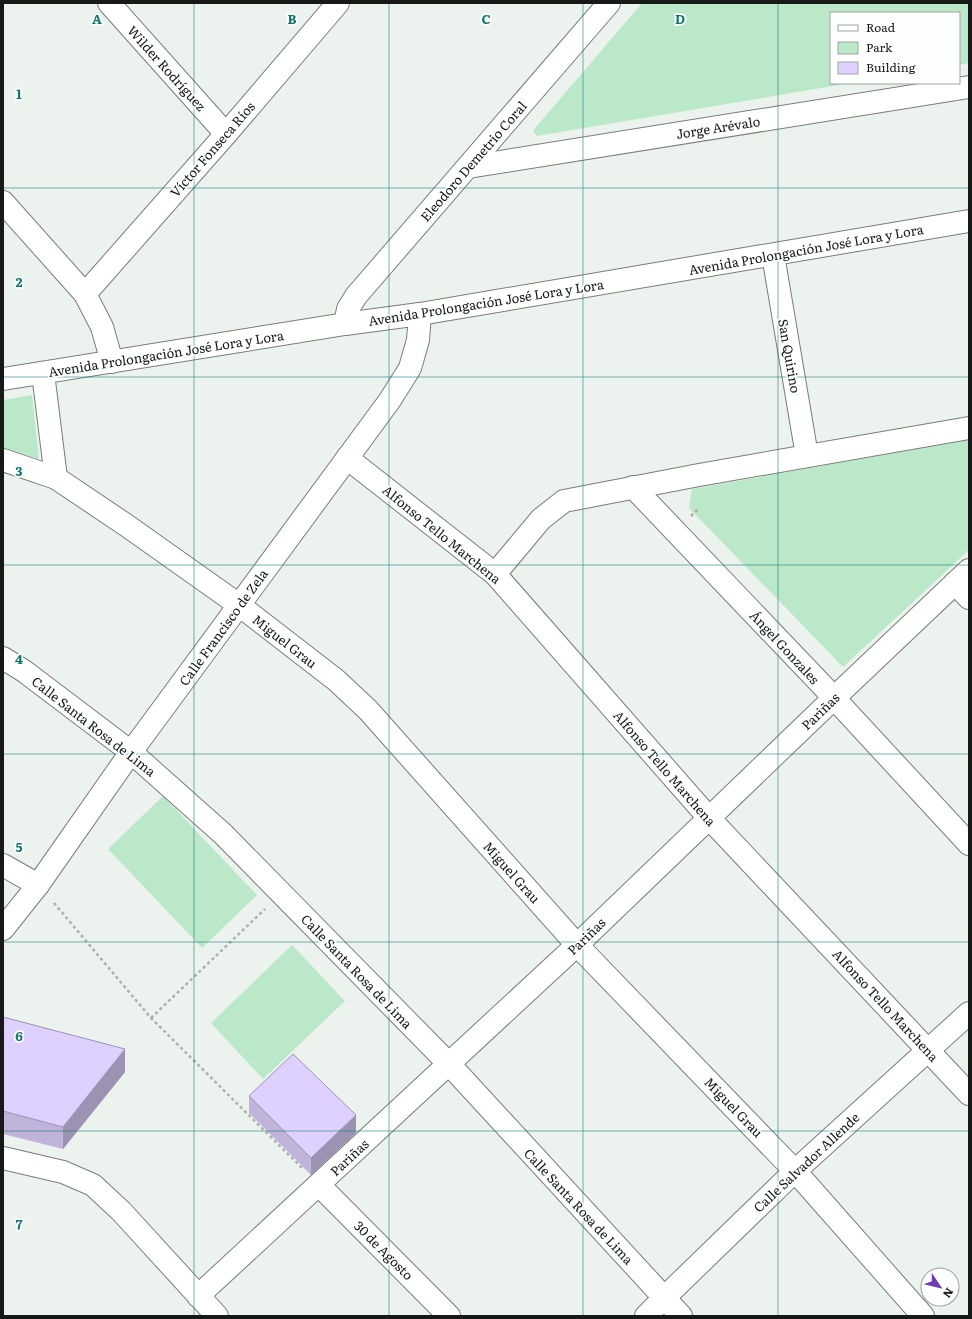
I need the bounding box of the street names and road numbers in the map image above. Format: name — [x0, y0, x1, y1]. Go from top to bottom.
street label: Wilder Rodríguez — [123, 21, 211, 115]
street label: Eleodoro Demetrio Coral — [415, 96, 531, 225]
street label: Víctor Fonseca Ríos — [165, 97, 259, 201]
street label: Jorge Arévalo — [675, 111, 762, 143]
street label: Avenida Prolongación José Lora y Lora — [687, 219, 925, 279]
street label: Avenida Prolongación José Lora y Lora — [367, 274, 605, 330]
street label: San Quirino — [774, 318, 806, 395]
street label: Avenida Prolongación José Lora y Lora — [47, 325, 285, 381]
street label: Alfonso Tello Marchena — [379, 480, 505, 588]
street label: Calle Francisco de Zela — [174, 565, 272, 689]
street label: Ángel Gonzales — [746, 606, 824, 688]
street label: Miguel Grau — [249, 610, 321, 672]
street label: Calle Santa Rosa de Lima — [28, 672, 160, 780]
street label: Pariñas — [797, 688, 843, 734]
street label: Alfonso Tello Marchena — [609, 706, 721, 830]
street label: Miguel Grau — [479, 837, 545, 907]
street label: Calle Santa Rosa de Lima — [297, 909, 417, 1033]
street label: Pariñas — [563, 913, 609, 959]
street label: Alfonso Tello Marchena — [829, 944, 943, 1066]
street label: Miguel Grau — [700, 1073, 768, 1141]
street label: Calle Salvador Allende — [749, 1108, 863, 1216]
street label: Pariñas — [325, 1134, 373, 1180]
street label: Calle Santa Rosa de Lima — [520, 1144, 638, 1268]
street label: 30 de Agosto — [350, 1216, 418, 1284]

